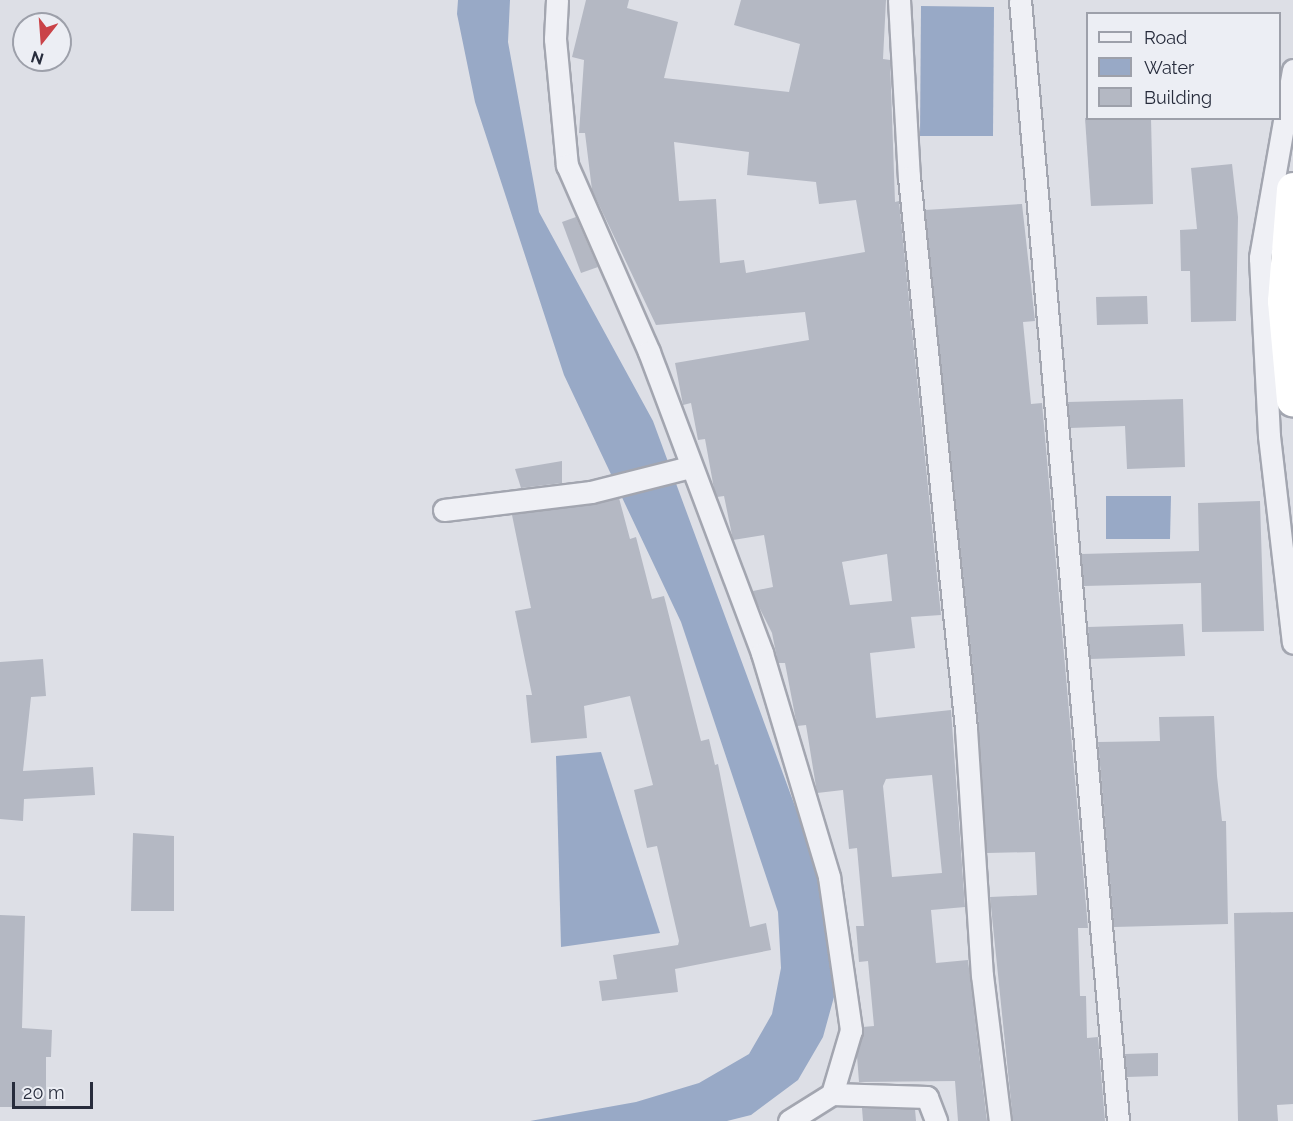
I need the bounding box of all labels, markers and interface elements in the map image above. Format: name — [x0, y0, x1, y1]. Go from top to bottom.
north arrow — [12, 12, 72, 72]
legend — [1086, 12, 1281, 120]
text: Road — [1144, 27, 1187, 48]
text: N — [29, 47, 46, 69]
text: Water — [1144, 57, 1194, 78]
text: Building — [1144, 87, 1212, 108]
scale bar — [15, 1070, 96, 1108]
text: 20 m — [23, 1082, 65, 1103]

